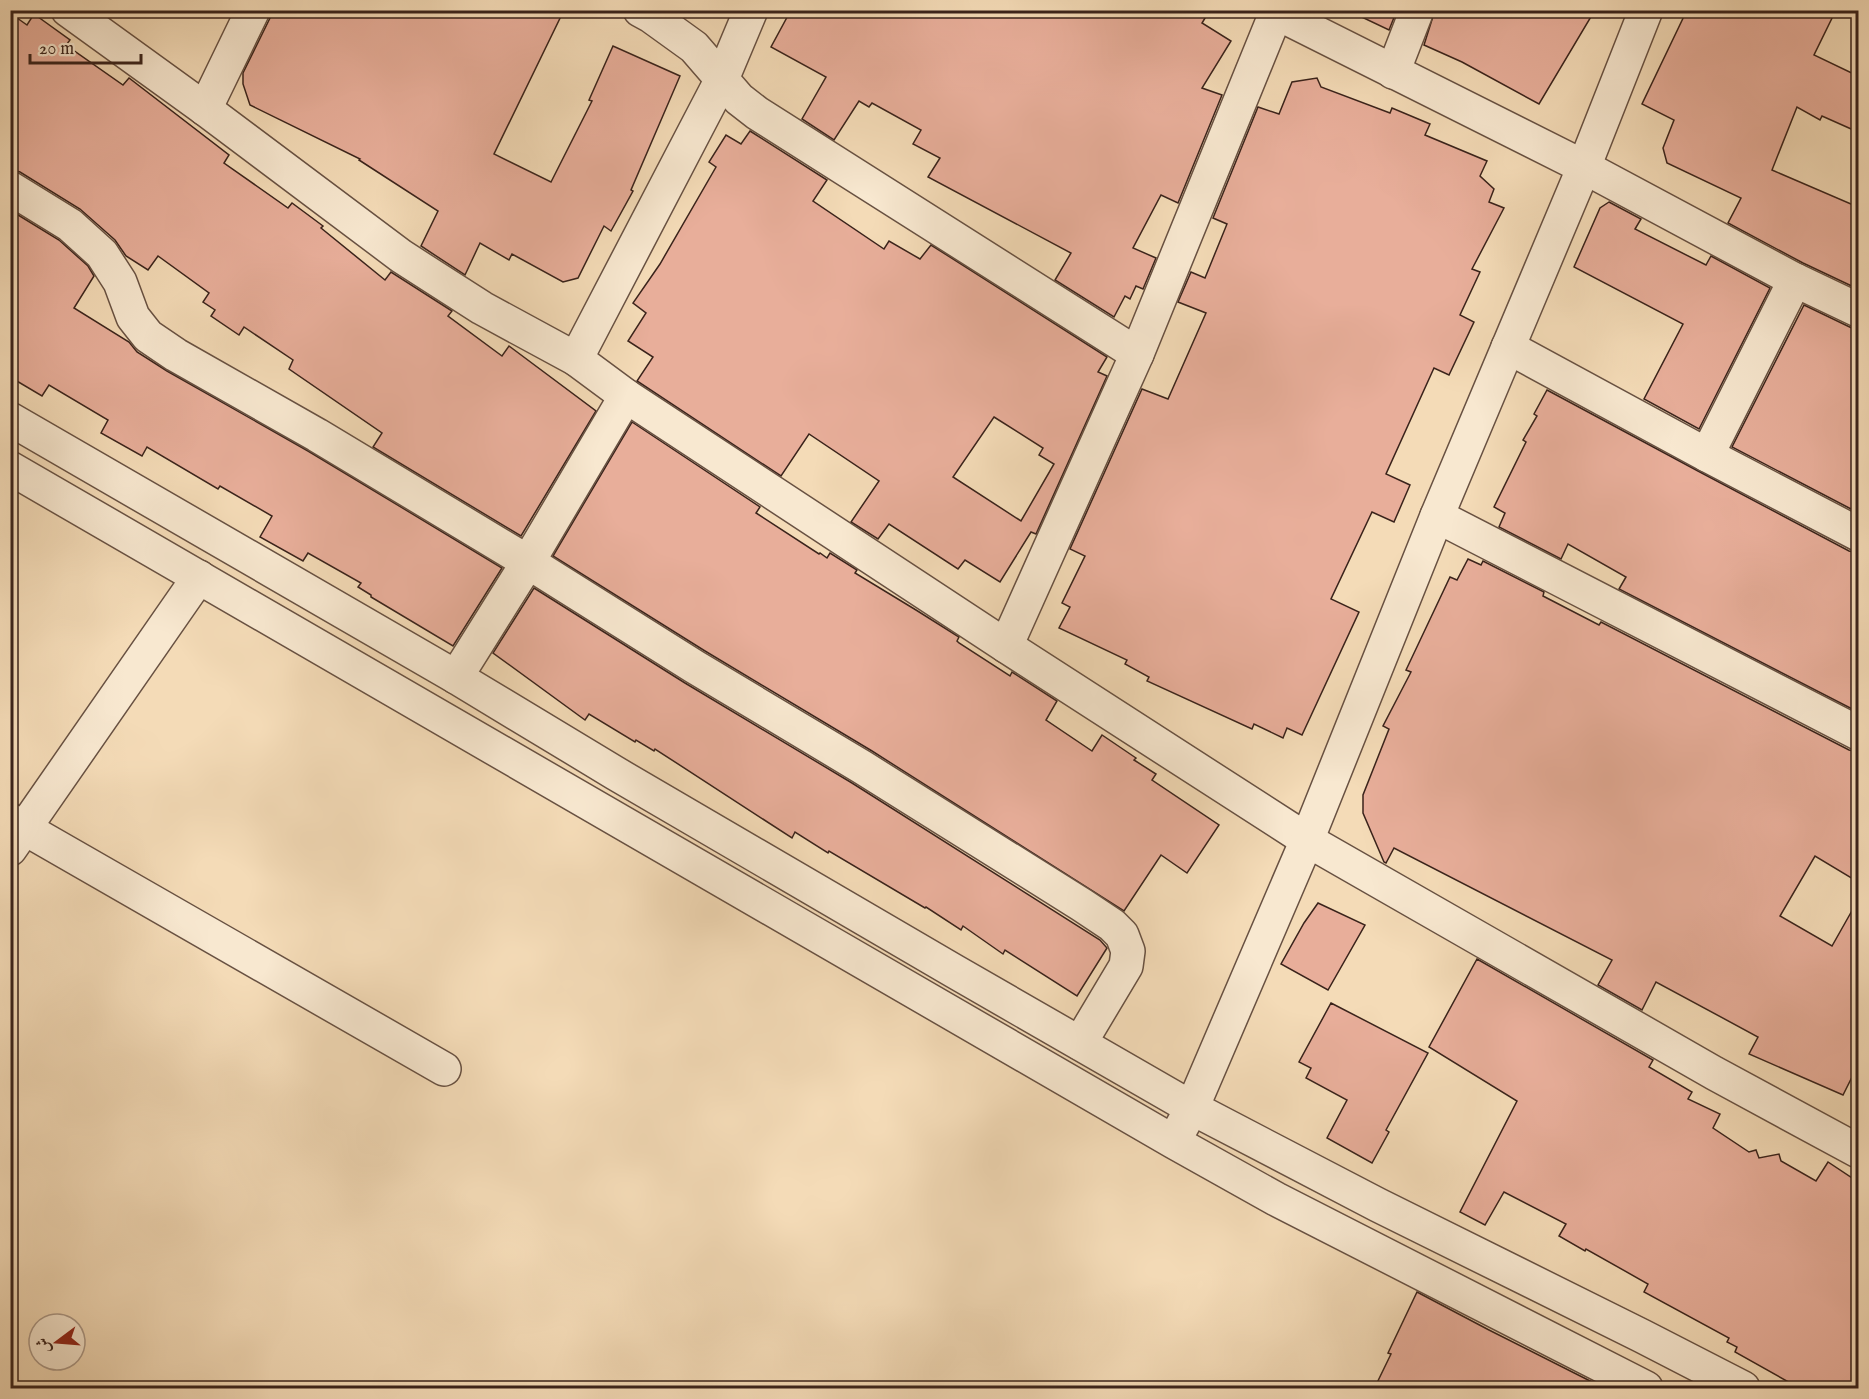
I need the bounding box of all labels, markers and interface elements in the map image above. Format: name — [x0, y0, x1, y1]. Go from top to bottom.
scale bar — [30, 27, 141, 65]
text: 20 m — [39, 38, 74, 61]
north arrow — [27, 1312, 87, 1372]
text: ش — [33, 1335, 56, 1356]

